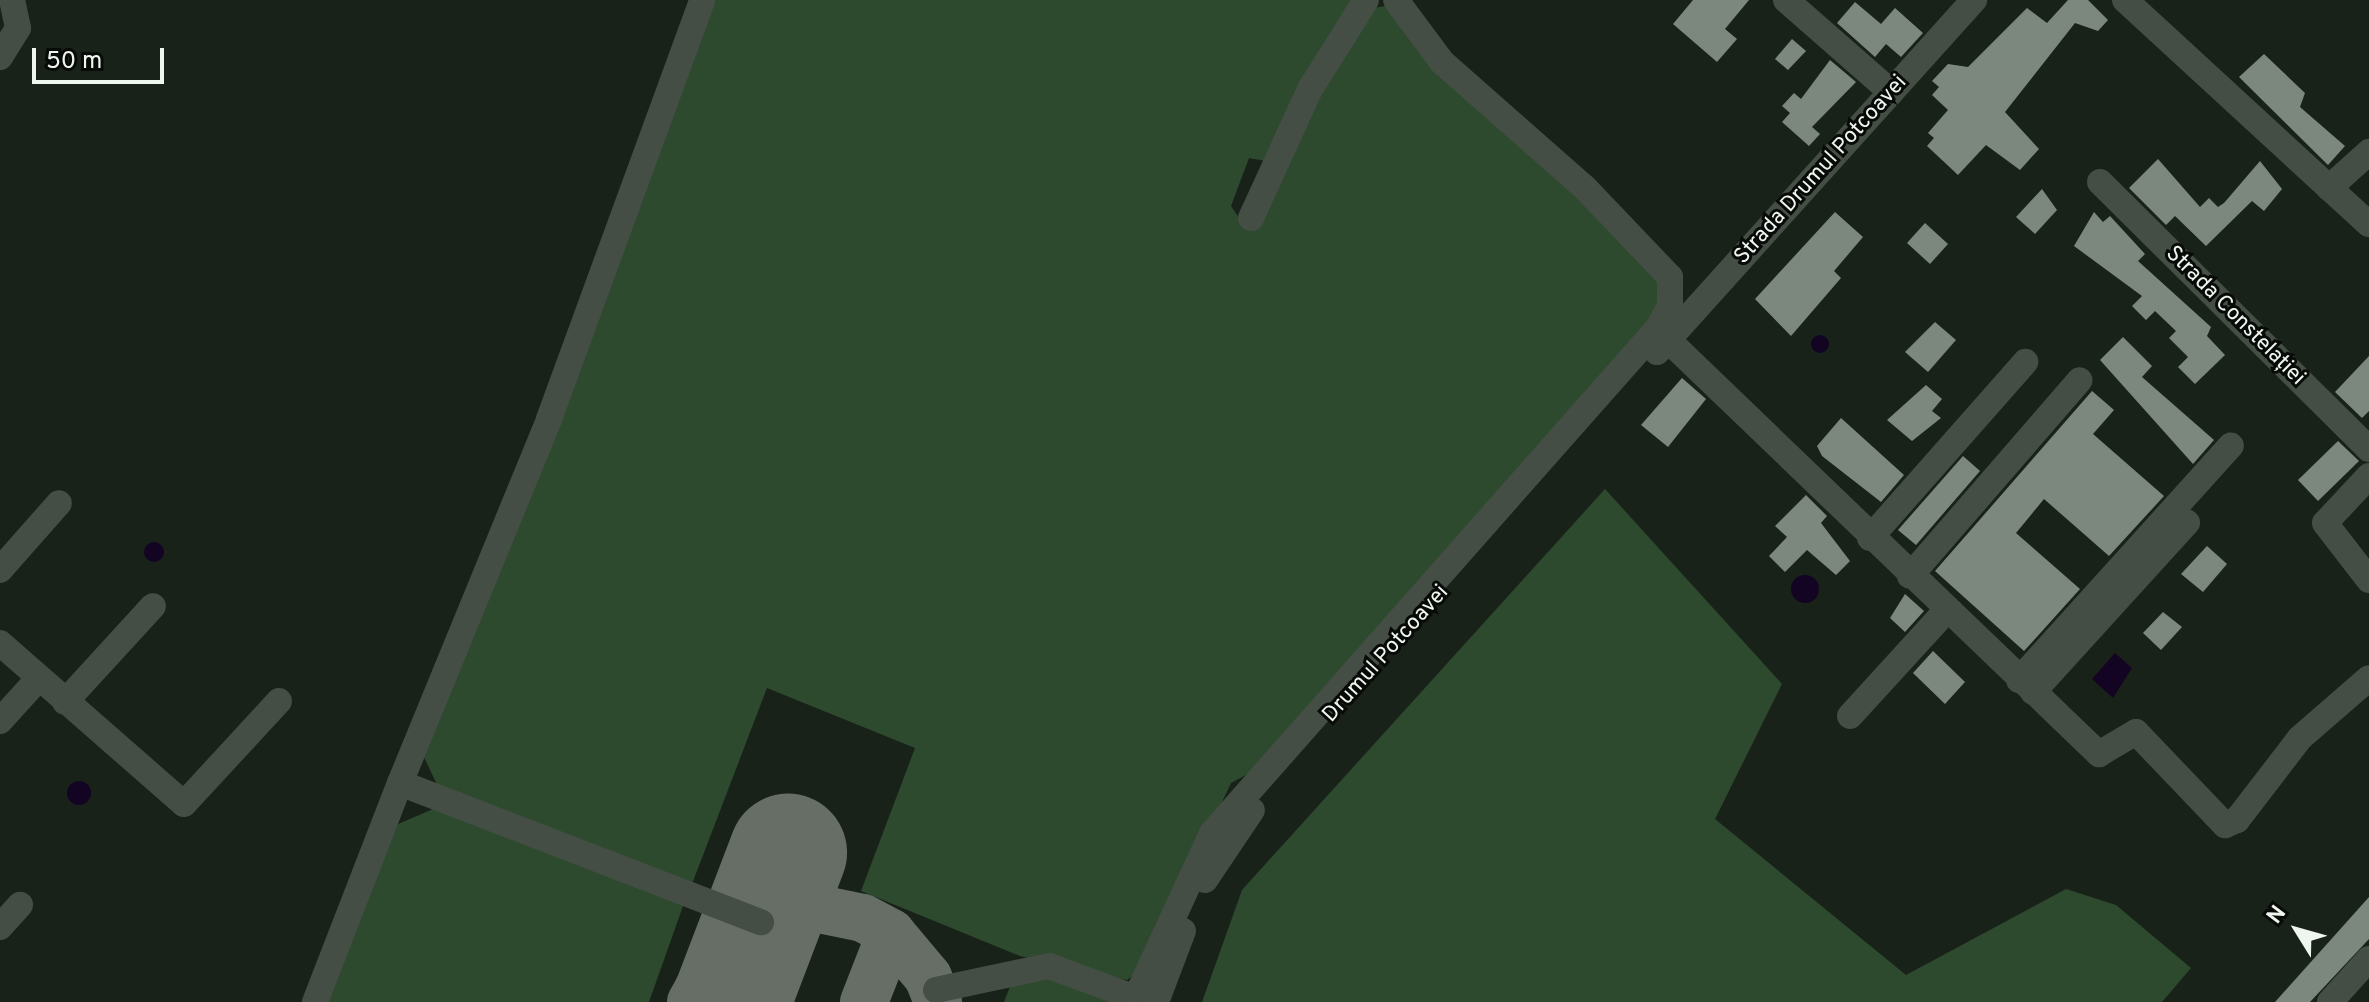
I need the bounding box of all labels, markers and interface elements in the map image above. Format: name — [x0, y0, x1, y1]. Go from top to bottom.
scale bar — [36, 32, 168, 82]
text: 50 m — [46, 47, 102, 77]
street label: Strada Drumul Potcoavei — [1729, 70, 1913, 270]
street label: Strada Constelației — [2160, 241, 2310, 391]
street label: Drumul Potcoavei — [1317, 580, 1455, 728]
north arrow — [2257, 890, 2337, 970]
text: N — [2262, 901, 2293, 930]

